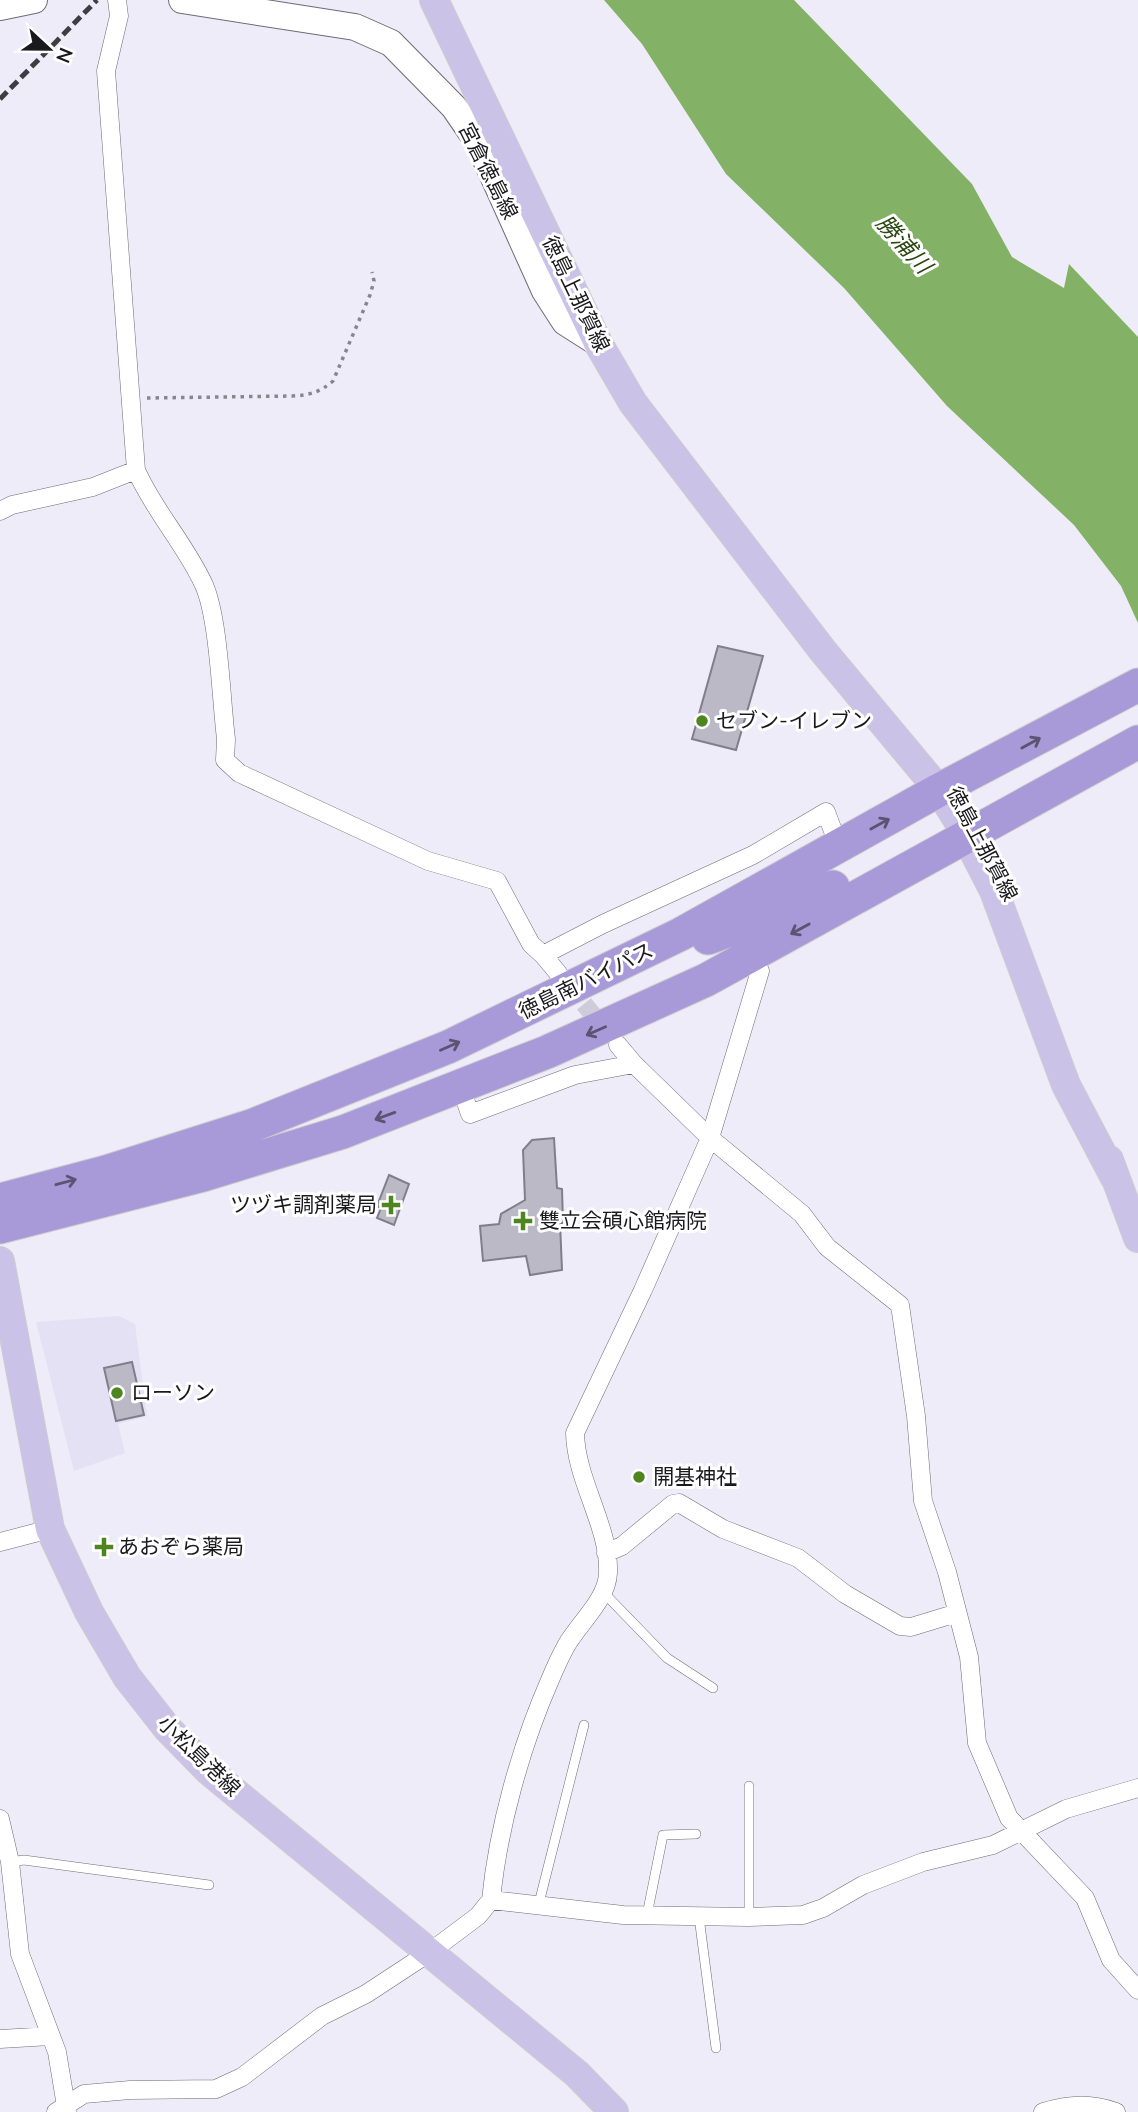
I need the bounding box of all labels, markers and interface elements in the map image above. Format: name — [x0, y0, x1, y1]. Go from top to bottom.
north arrow — [14, 14, 84, 84]
text: N — [49, 44, 79, 66]
street label: 宮倉徳島線 — [452, 118, 524, 224]
water label: 勝浦川 — [869, 208, 940, 283]
street label: 徳島上那賀線 — [536, 231, 616, 357]
place label: セブン-イレブン — [716, 707, 872, 735]
marker: セブン-イレブン — [694, 713, 710, 729]
one-way arrow — [1020, 736, 1040, 750]
street label: 徳島上那賀線 — [940, 782, 1024, 906]
one-way arrow — [870, 817, 890, 831]
one-way arrow — [790, 922, 810, 936]
street label: 徳島南バイパス — [514, 936, 658, 1026]
one-way arrow — [586, 1025, 607, 1038]
one-way arrow — [439, 1039, 460, 1052]
one-way arrow — [375, 1111, 397, 1123]
one-way arrow — [54, 1175, 77, 1188]
place label: ツヅキ調剤薬局 — [230, 1191, 377, 1219]
marker: ツヅキ調剤薬局 — [383, 1197, 399, 1213]
place label: 雙立会碩心館病院 — [539, 1207, 707, 1235]
marker: 雙立会碩心館病院 — [513, 1211, 533, 1231]
place label: ローソン — [131, 1379, 215, 1407]
marker: ローソン — [109, 1385, 125, 1401]
place label: 開基神社 — [653, 1463, 737, 1491]
marker: 開基神社 — [631, 1469, 647, 1485]
place label: あおぞら薬局 — [118, 1533, 244, 1561]
marker: あおぞら薬局 — [96, 1539, 112, 1555]
street label: 小松島港線 — [152, 1709, 246, 1803]

